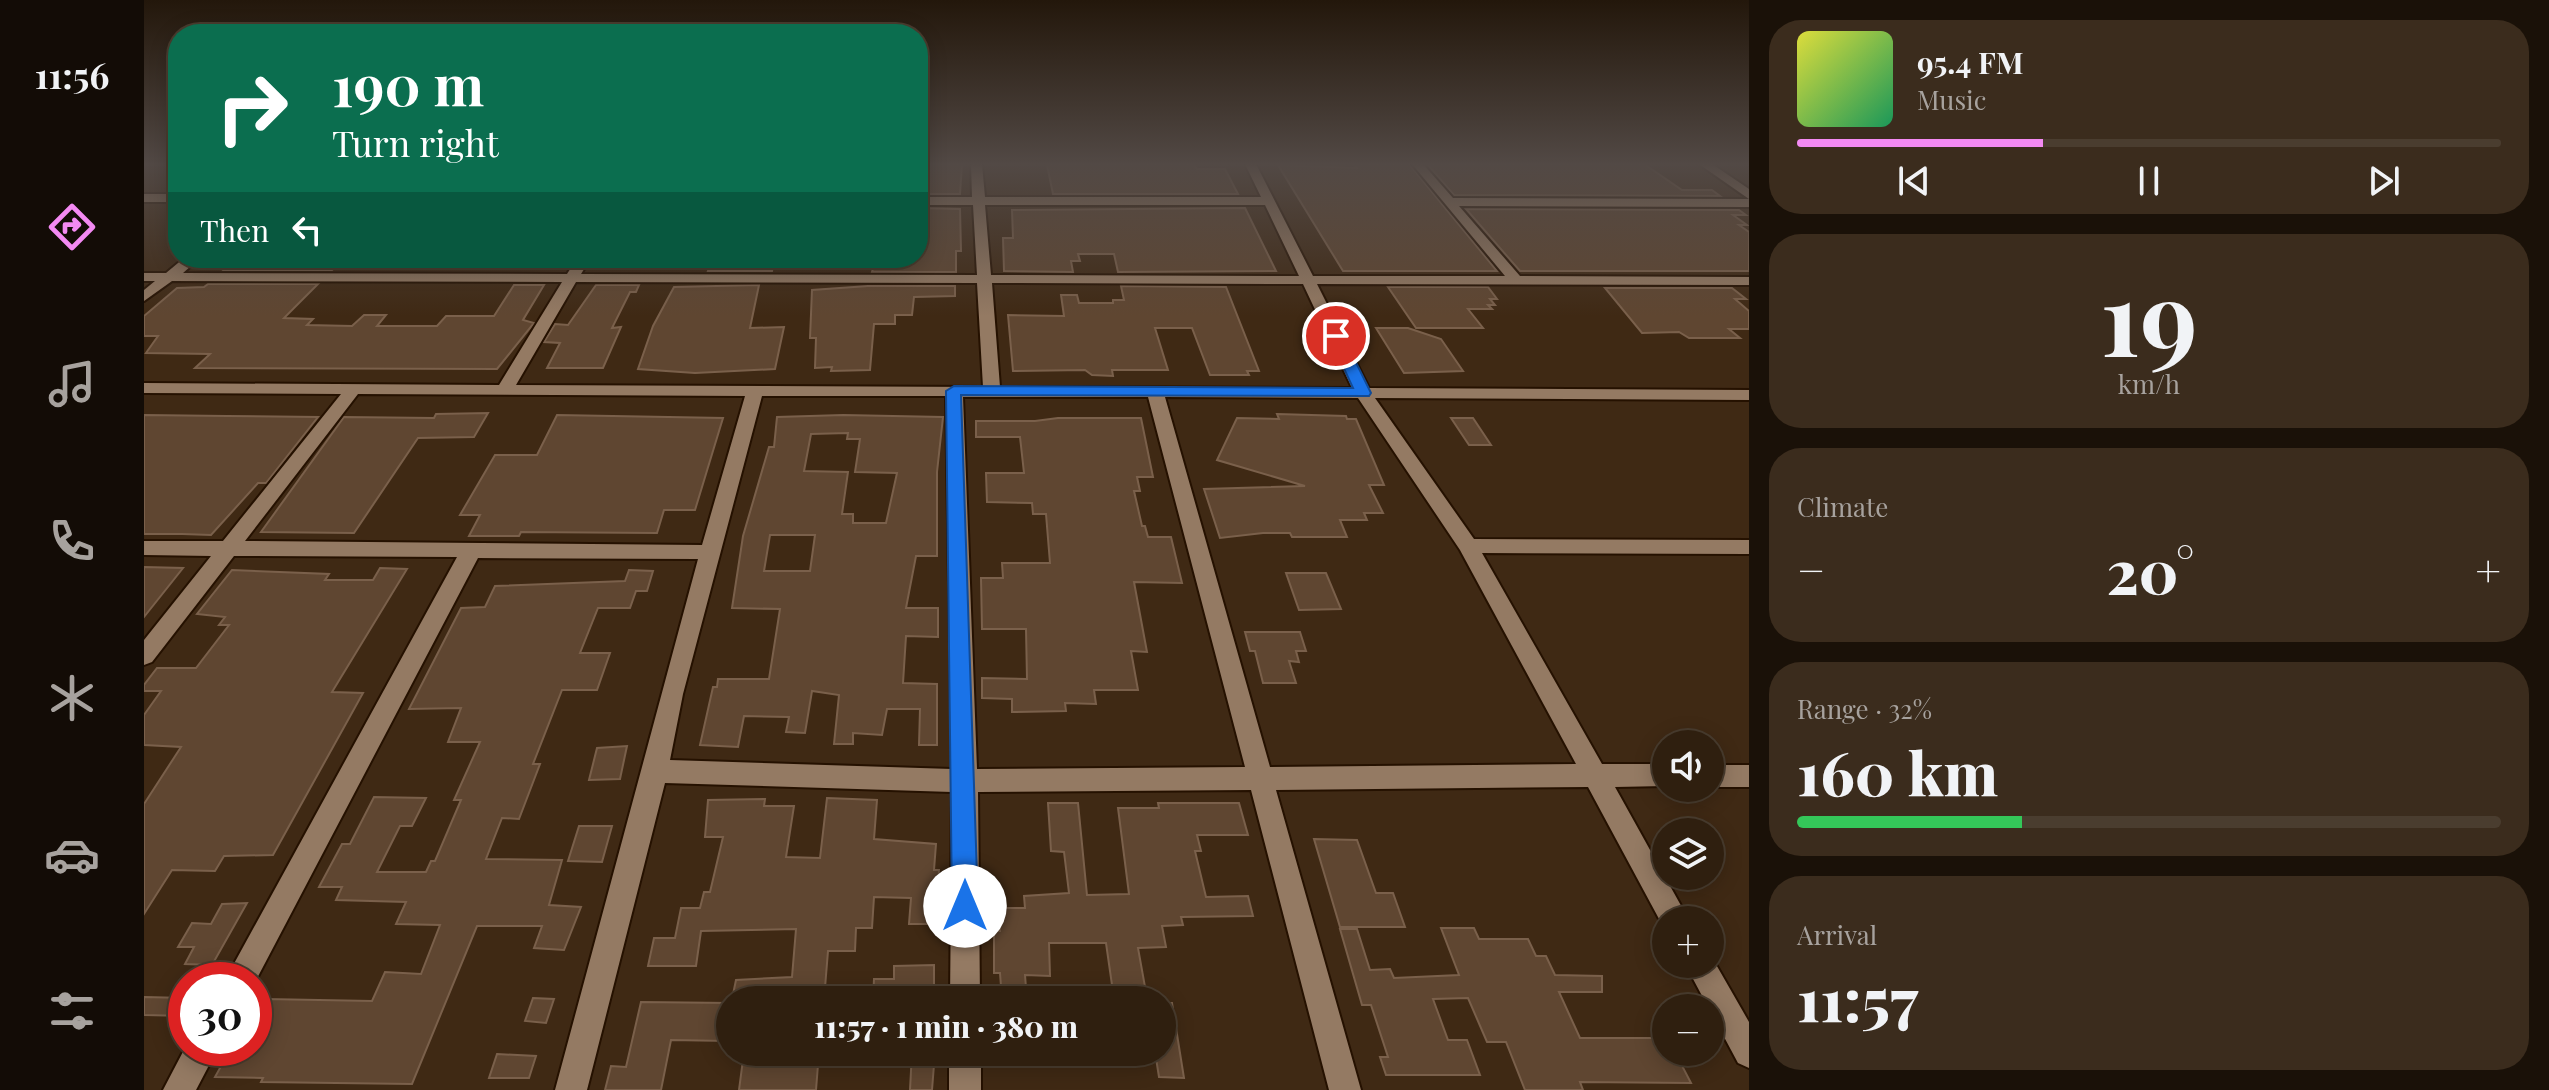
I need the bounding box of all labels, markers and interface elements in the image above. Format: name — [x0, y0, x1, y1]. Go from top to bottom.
text: 95.4 FM — [1917, 42, 2024, 82]
text: 190 m — [332, 46, 484, 121]
text: 11:56 — [35, 50, 109, 98]
icon: right — [200, 56, 304, 160]
text: Music — [1917, 82, 1986, 117]
text: Turn right — [332, 118, 499, 166]
icon: previous — [1892, 159, 1936, 203]
icon: pause — [2127, 159, 2171, 203]
icon: next — [2362, 159, 2406, 203]
icon: directions — [44, 199, 100, 255]
icon: left — [285, 208, 329, 252]
text: Then — [200, 210, 269, 250]
text: 19 — [2100, 244, 2198, 383]
pin — [1302, 302, 1370, 370]
icon: arrive — [1314, 314, 1358, 358]
icon: music — [44, 356, 100, 412]
text: km/h — [2118, 366, 2180, 401]
text: Climate — [1797, 489, 1888, 524]
icon: phone — [44, 513, 100, 569]
text: 20° — [2106, 529, 2194, 609]
text: − — [1797, 539, 1825, 598]
text: + — [2475, 539, 2501, 598]
icon: climate — [44, 670, 100, 726]
text: Range · 32% — [1797, 691, 1932, 726]
map controls — [1652, 730, 1724, 1066]
button: sound — [1652, 730, 1724, 802]
text: 160 km — [1797, 731, 1998, 811]
button: layers — [1652, 818, 1724, 890]
icon: car — [44, 827, 100, 883]
position arrow — [923, 864, 1007, 948]
button: + — [1652, 906, 1724, 978]
text: Arrival — [1797, 917, 1877, 952]
text: 11:57 — [1797, 957, 1918, 1037]
speed limit sign: 30 — [168, 962, 272, 1066]
icon: filters — [44, 983, 100, 1039]
button: − — [1652, 994, 1724, 1066]
text: 11:57 · 1 min · 380 m — [814, 1006, 1078, 1046]

